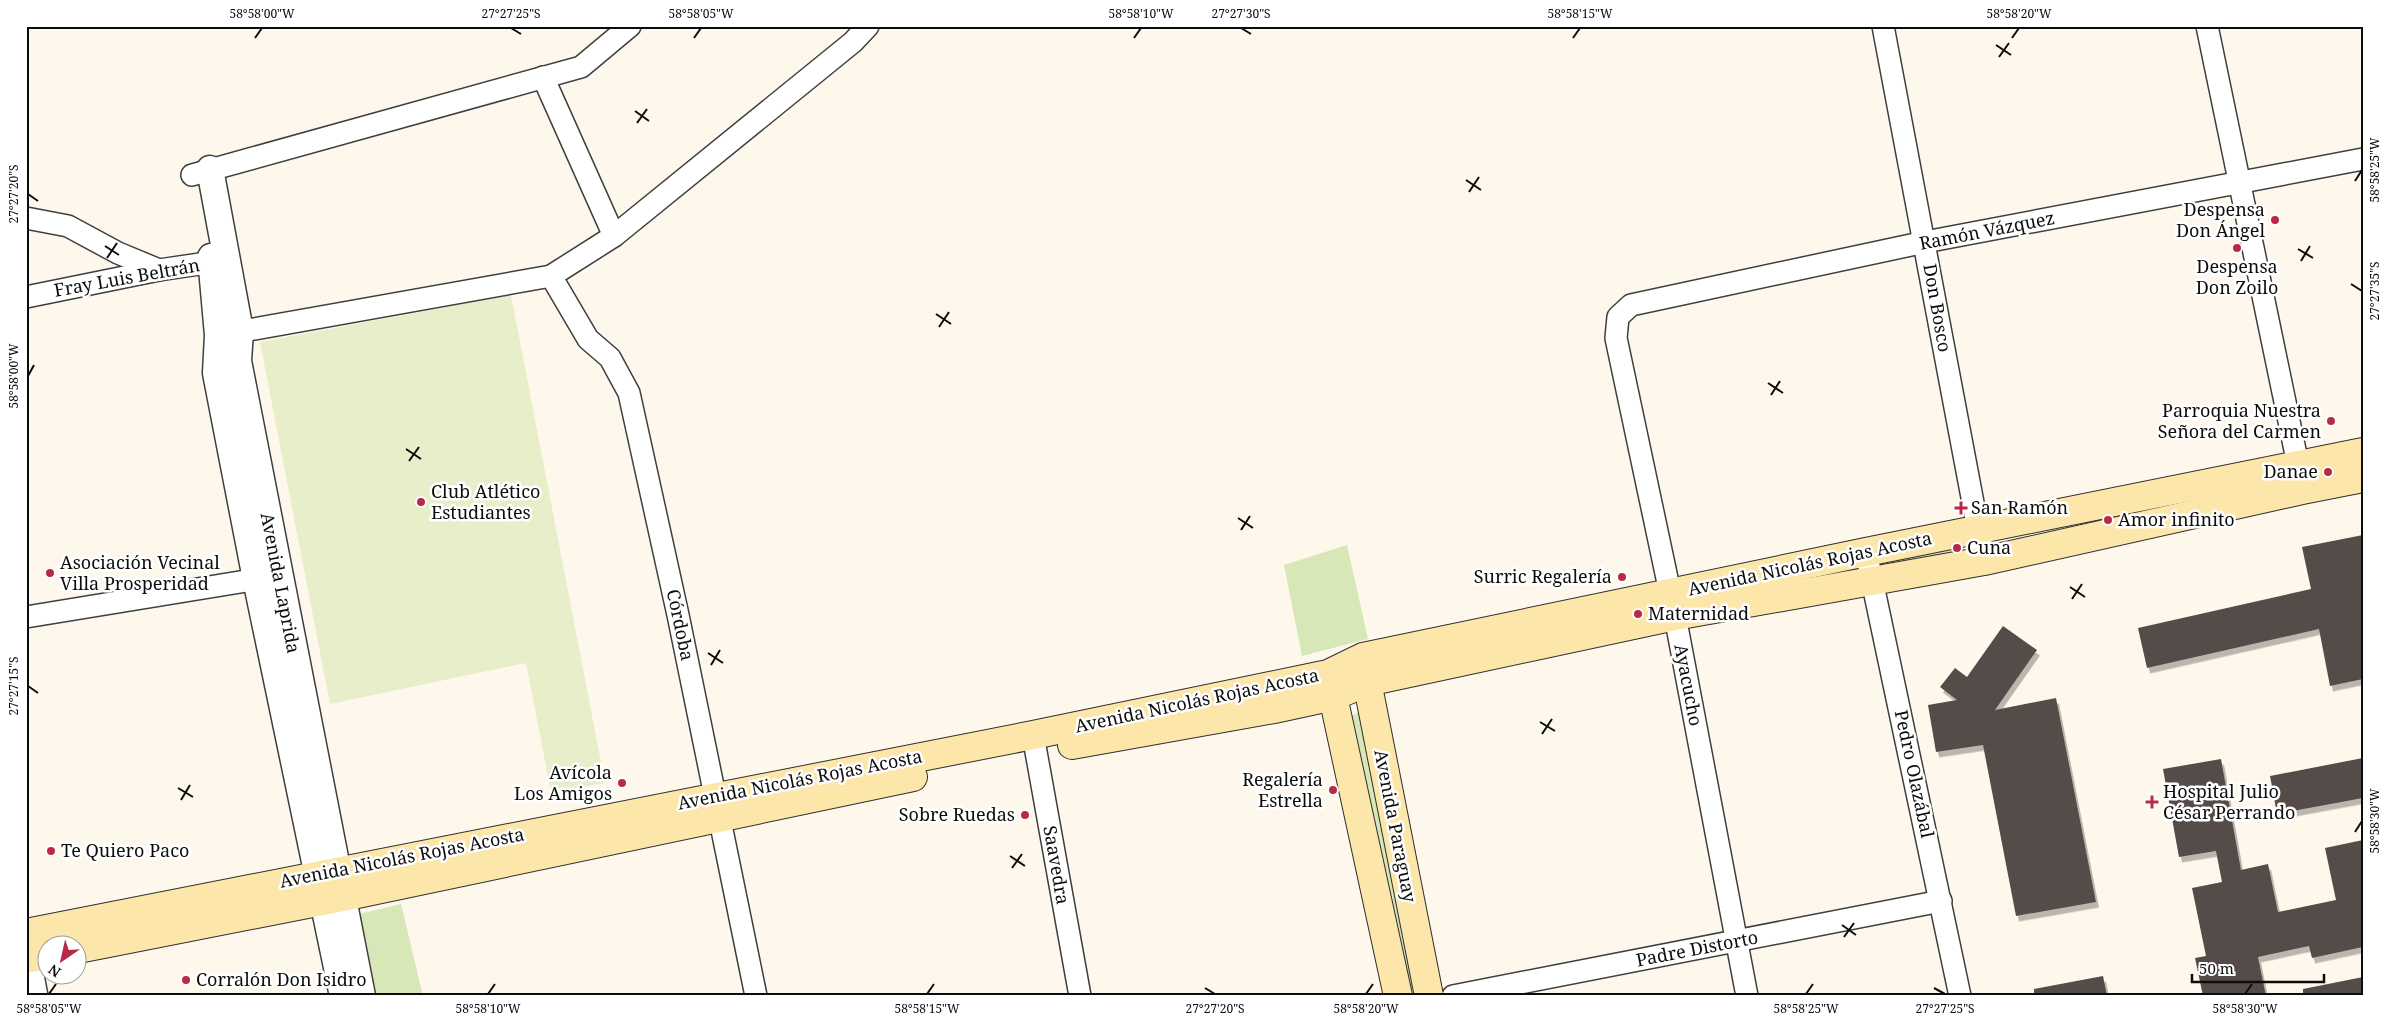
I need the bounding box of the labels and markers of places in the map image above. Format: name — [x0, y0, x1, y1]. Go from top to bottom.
place label: Despensa Don Ángel — [2176, 197, 2265, 242]
marker: Despensa Don Ángel — [2269, 214, 2281, 226]
marker: Despensa Don Zoilo — [2231, 242, 2243, 254]
place label: Despensa Don Zoilo — [2196, 254, 2278, 299]
place label: Parroquia Nuestra Señora del Carmen — [2158, 398, 2321, 443]
marker: Parroquia Nuestra Señora del Carmen — [2325, 415, 2337, 427]
place label: Danae — [2263, 459, 2318, 483]
marker: Danae — [2322, 466, 2334, 478]
place label: Club Atlético Estudiantes — [431, 479, 540, 524]
place label: San Ramón — [1971, 495, 2069, 519]
marker: Club Atlético Estudiantes — [415, 496, 427, 508]
marker: San Ramón — [1955, 502, 1967, 514]
place label: Amor infinito — [2118, 507, 2235, 531]
marker: Amor infinito — [2102, 514, 2114, 526]
place label: Cuna — [1967, 535, 2011, 559]
marker: Cuna — [1951, 542, 1963, 554]
place label: Asociación Vecinal Villa Prosperidad — [60, 550, 220, 595]
place label: Surric Regalería — [1474, 564, 1612, 588]
marker: Asociación Vecinal Villa Prosperidad — [44, 567, 56, 579]
marker: Surric Regalería — [1616, 571, 1628, 583]
place label: Maternidad — [1648, 601, 1749, 625]
marker: Maternidad — [1632, 608, 1644, 620]
place label: Avícola Los Amigos — [514, 760, 612, 805]
place label: Regalería Estrella — [1242, 767, 1323, 812]
marker: Avícola Los Amigos — [616, 777, 628, 789]
place label: Hospital Julio César Perrando — [2163, 779, 2295, 824]
marker: Regalería Estrella — [1327, 784, 1339, 796]
marker: Hospital Julio César Perrando — [2145, 795, 2159, 809]
place label: Sobre Ruedas — [899, 802, 1015, 826]
marker: Sobre Ruedas — [1019, 809, 1031, 821]
place label: Te Quiero Paco — [61, 838, 189, 862]
marker: Te Quiero Paco — [45, 845, 57, 857]
place label: Corralón Don Isidro — [196, 967, 367, 991]
marker: Corralón Don Isidro — [180, 974, 192, 986]

